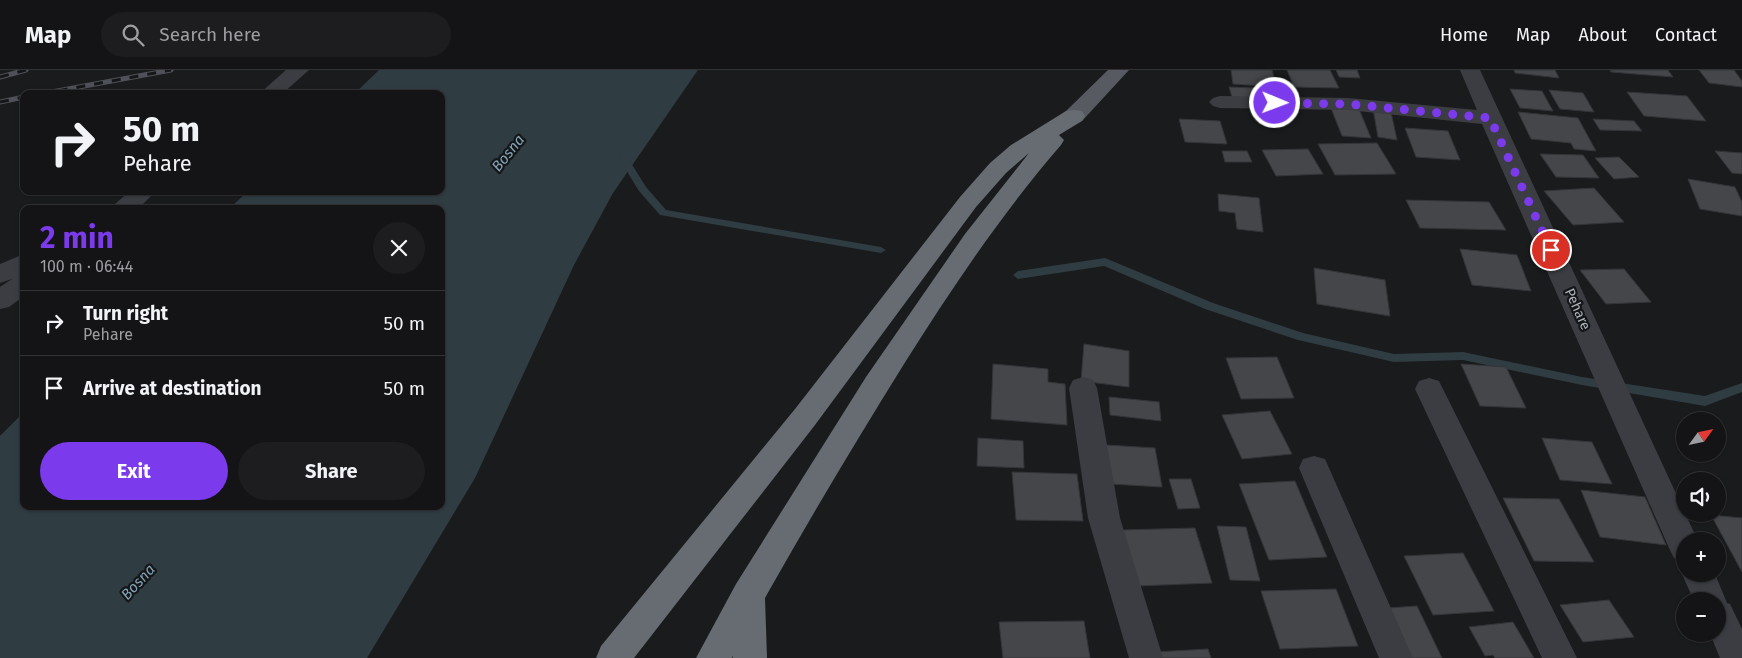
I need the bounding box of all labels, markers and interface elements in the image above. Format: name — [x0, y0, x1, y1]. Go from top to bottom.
search box — [101, 12, 451, 57]
text: Map — [25, 21, 71, 49]
icon: search — [119, 21, 147, 49]
text: Search here — [159, 23, 261, 46]
text: Home — [1440, 24, 1488, 46]
text: Map — [1516, 24, 1550, 46]
text: About — [1578, 24, 1627, 46]
text: Contact — [1655, 24, 1717, 46]
position arrow — [1248, 76, 1300, 128]
text: 50 m — [123, 108, 200, 150]
icon: right — [40, 110, 105, 175]
water label: Bosna — [488, 131, 528, 175]
text: Pehare — [123, 150, 192, 177]
text: 2 min — [40, 220, 114, 256]
button: close — [373, 222, 425, 274]
pin — [1530, 229, 1572, 271]
icon: arrive — [1537, 236, 1565, 264]
text: 100 m · 06:44 — [40, 257, 133, 276]
street label: Pehare — [1561, 286, 1594, 333]
text: Turn right — [83, 302, 168, 325]
icon: right — [40, 309, 68, 337]
text: 50 m — [384, 312, 425, 335]
text: Pehare — [83, 325, 133, 344]
icon: arrive — [40, 374, 68, 402]
text: Arrive at destination — [83, 377, 262, 400]
text: 50 m — [384, 377, 425, 400]
north arrow — [1676, 412, 1726, 462]
map controls — [1676, 412, 1726, 642]
button: Exit — [40, 442, 228, 500]
button: Share — [238, 442, 425, 500]
button: sound — [1676, 472, 1726, 522]
button: + — [1676, 532, 1726, 582]
water label: Bosna — [117, 561, 159, 603]
button: − — [1676, 592, 1726, 642]

